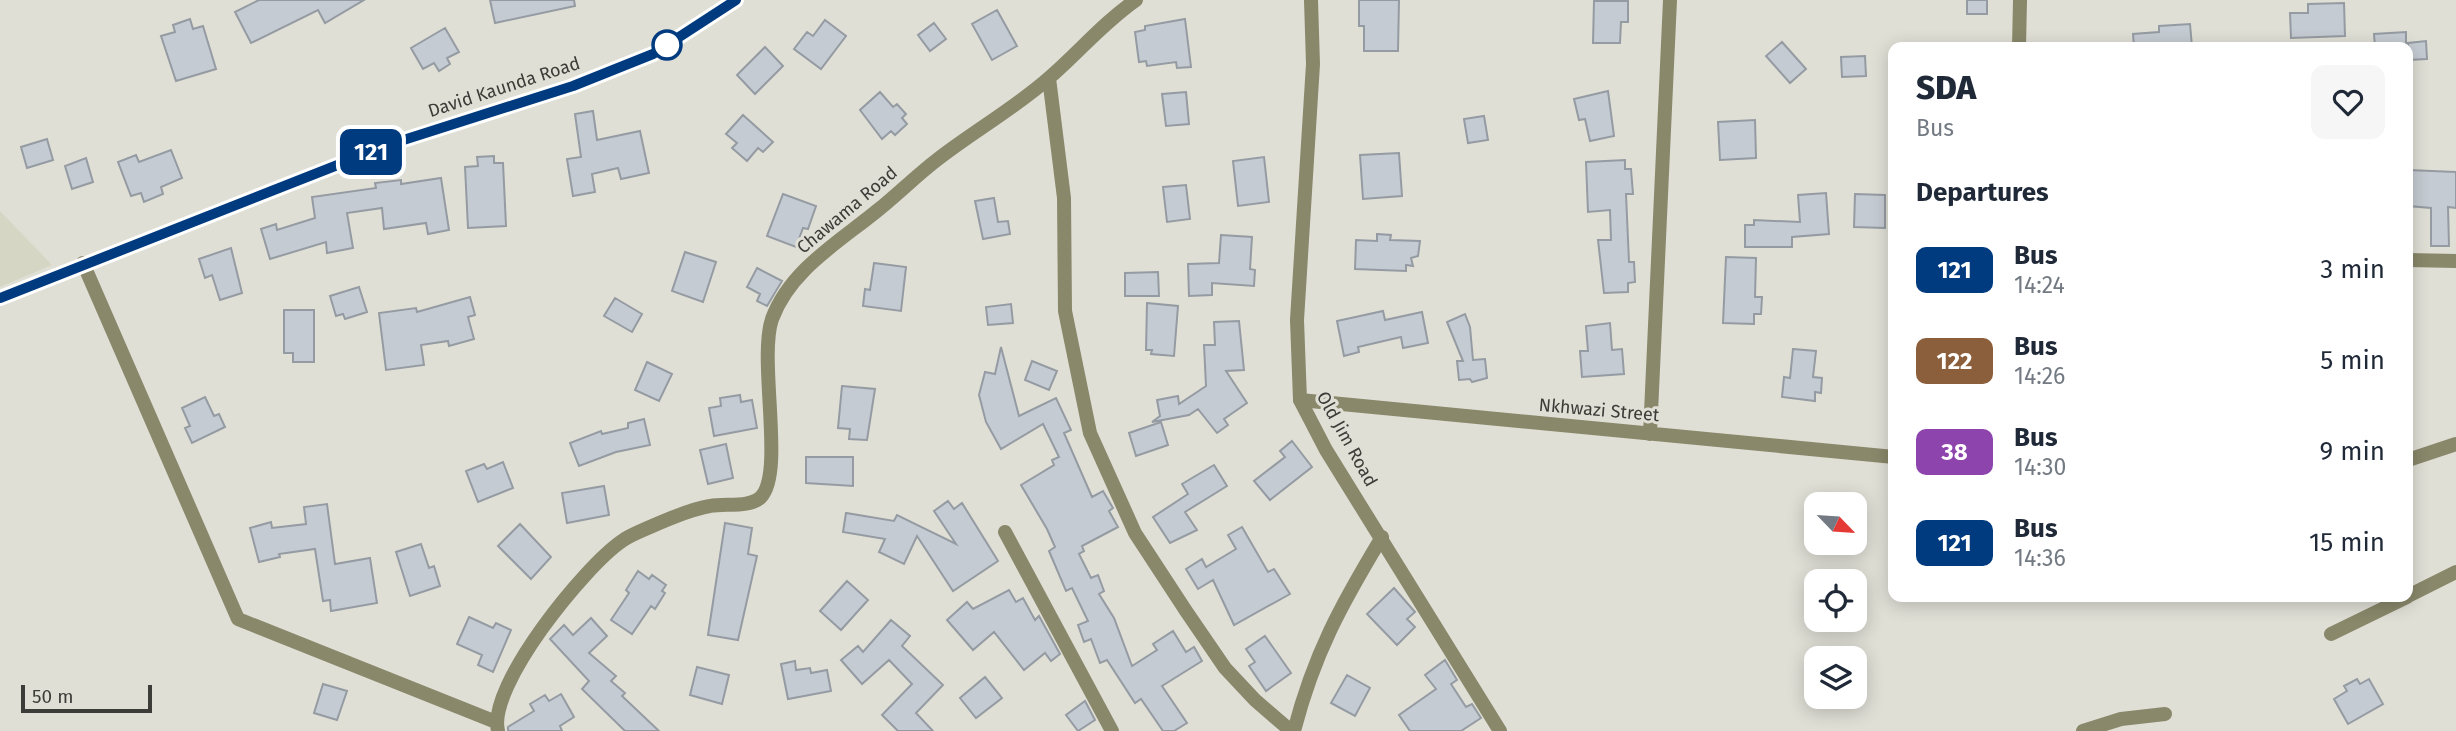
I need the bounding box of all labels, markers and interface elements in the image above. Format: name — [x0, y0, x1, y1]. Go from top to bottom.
unlabelled marker — [652, 30, 682, 60]
street label: David Kaunda Road — [425, 52, 583, 122]
button: heart — [2311, 65, 2385, 139]
text: SDA — [1916, 68, 1976, 108]
text: Bus — [1916, 114, 1954, 142]
line badge: 121 — [331, 129, 411, 175]
text: 121 — [354, 138, 388, 166]
street label: Chawama Road — [792, 162, 902, 258]
text: Departures — [1916, 177, 2049, 208]
text: Bus — [2014, 240, 2057, 271]
text: 3 min — [2320, 254, 2385, 285]
text: 121 — [1937, 256, 1972, 284]
text: 14:24 — [2014, 271, 2065, 299]
text: Bus — [2014, 331, 2057, 362]
text: 5 min — [2320, 345, 2385, 376]
text: 122 — [1937, 347, 1972, 375]
text: 14:26 — [2014, 362, 2065, 390]
street label: Old Jim Road — [1312, 388, 1382, 490]
street label: Nkhwazi Street — [1538, 394, 1661, 426]
text: Bus — [2014, 422, 2057, 453]
text: 9 min — [2320, 436, 2385, 467]
text: 38 — [1941, 438, 1968, 466]
text: 14:30 — [2014, 453, 2066, 481]
north arrow — [1804, 492, 1867, 555]
map controls — [1804, 492, 1867, 709]
text: Bus — [2014, 513, 2057, 544]
text: 15 min — [2309, 527, 2385, 558]
text: 121 — [1937, 529, 1972, 557]
text: 14:36 — [2014, 544, 2066, 572]
button: locate — [1804, 569, 1867, 632]
button: layers — [1804, 646, 1867, 709]
scale bar — [21, 682, 152, 714]
text: 50 m — [32, 685, 73, 708]

